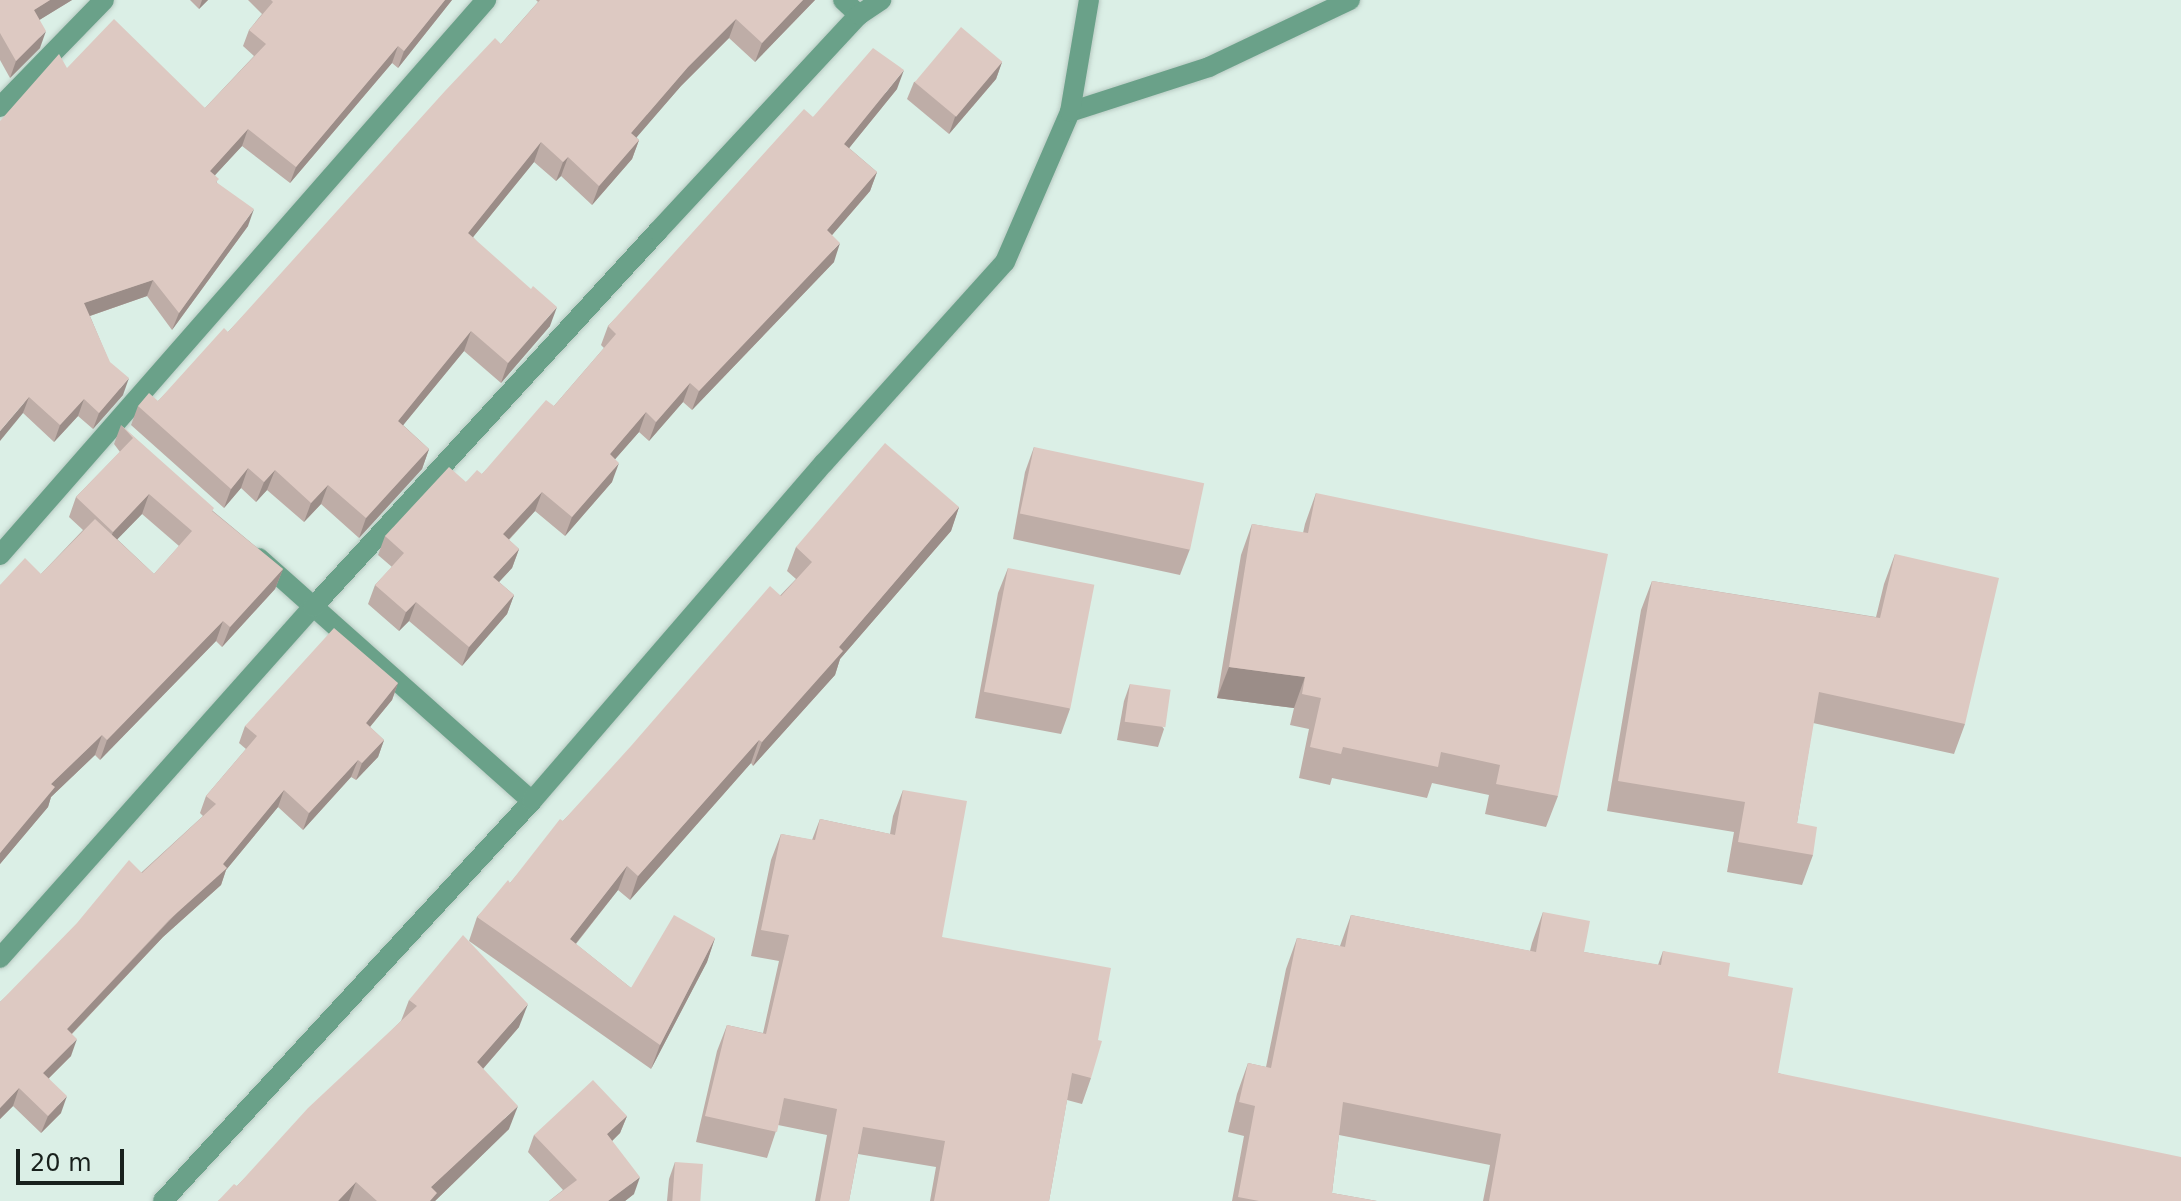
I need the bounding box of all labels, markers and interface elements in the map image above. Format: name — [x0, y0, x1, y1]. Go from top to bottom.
scale bar — [20, 1133, 128, 1183]
text: 20 m — [30, 1149, 92, 1177]

